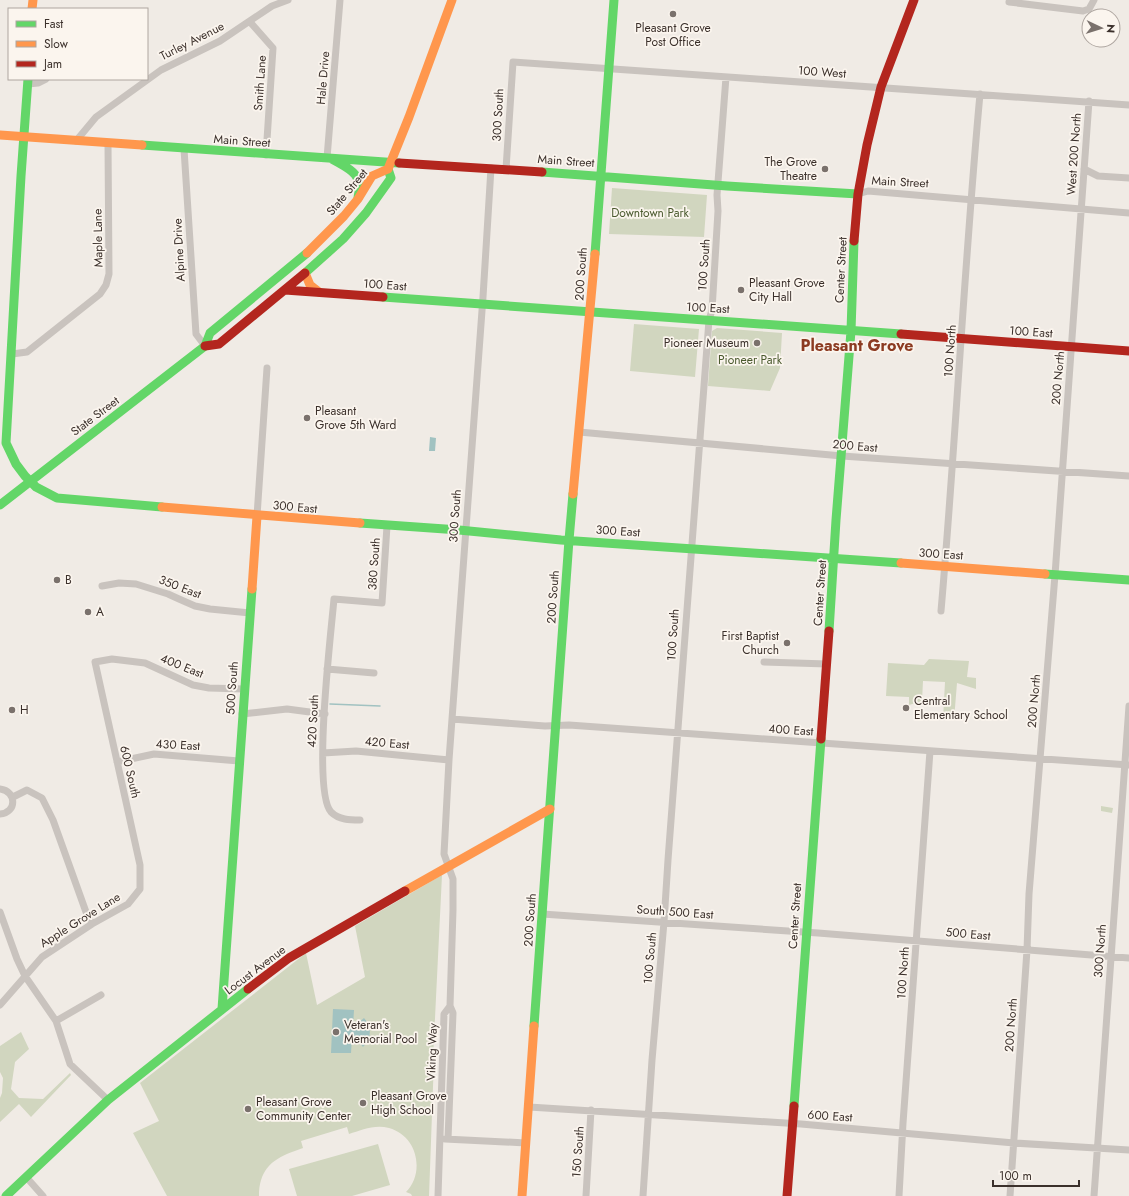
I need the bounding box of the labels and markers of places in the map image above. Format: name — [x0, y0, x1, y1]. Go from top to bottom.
marker: Pleasant Grove Post Office — [668, 9, 678, 19]
place label: Pleasant Grove Post Office — [635, 19, 711, 51]
place label: The Grove Theatre — [764, 153, 817, 185]
marker: The Grove Theatre — [820, 164, 830, 174]
place label: Pleasant Grove City Hall — [749, 274, 825, 306]
marker: Pleasant Grove City Hall — [736, 285, 746, 295]
place label: Pioneer Museum — [664, 334, 749, 352]
marker: Pioneer Museum — [752, 338, 762, 348]
place label: Pleasant Grove 5th Ward — [315, 402, 396, 434]
marker: Pleasant Grove 5th Ward — [302, 413, 312, 423]
place label: B — [65, 571, 72, 589]
marker: B — [52, 575, 62, 585]
place label: A — [96, 603, 104, 621]
marker: A — [83, 607, 93, 617]
place label: First Baptist Church — [721, 627, 779, 659]
marker: First Baptist Church — [782, 638, 792, 648]
place label: Central Elementary School — [914, 692, 1008, 724]
place label: H — [20, 701, 29, 719]
marker: Central Elementary School — [901, 703, 911, 713]
marker: H — [7, 705, 17, 715]
place label: Veteran's Memorial Pool — [344, 1016, 417, 1048]
marker: Veteran's Memorial Pool — [331, 1027, 341, 1037]
place label: Pleasant Grove High School — [371, 1087, 447, 1119]
place label: Pleasant Grove Community Center — [256, 1093, 352, 1125]
marker: Pleasant Grove High School — [358, 1098, 368, 1108]
marker: Pleasant Grove Community Center — [243, 1104, 253, 1114]

